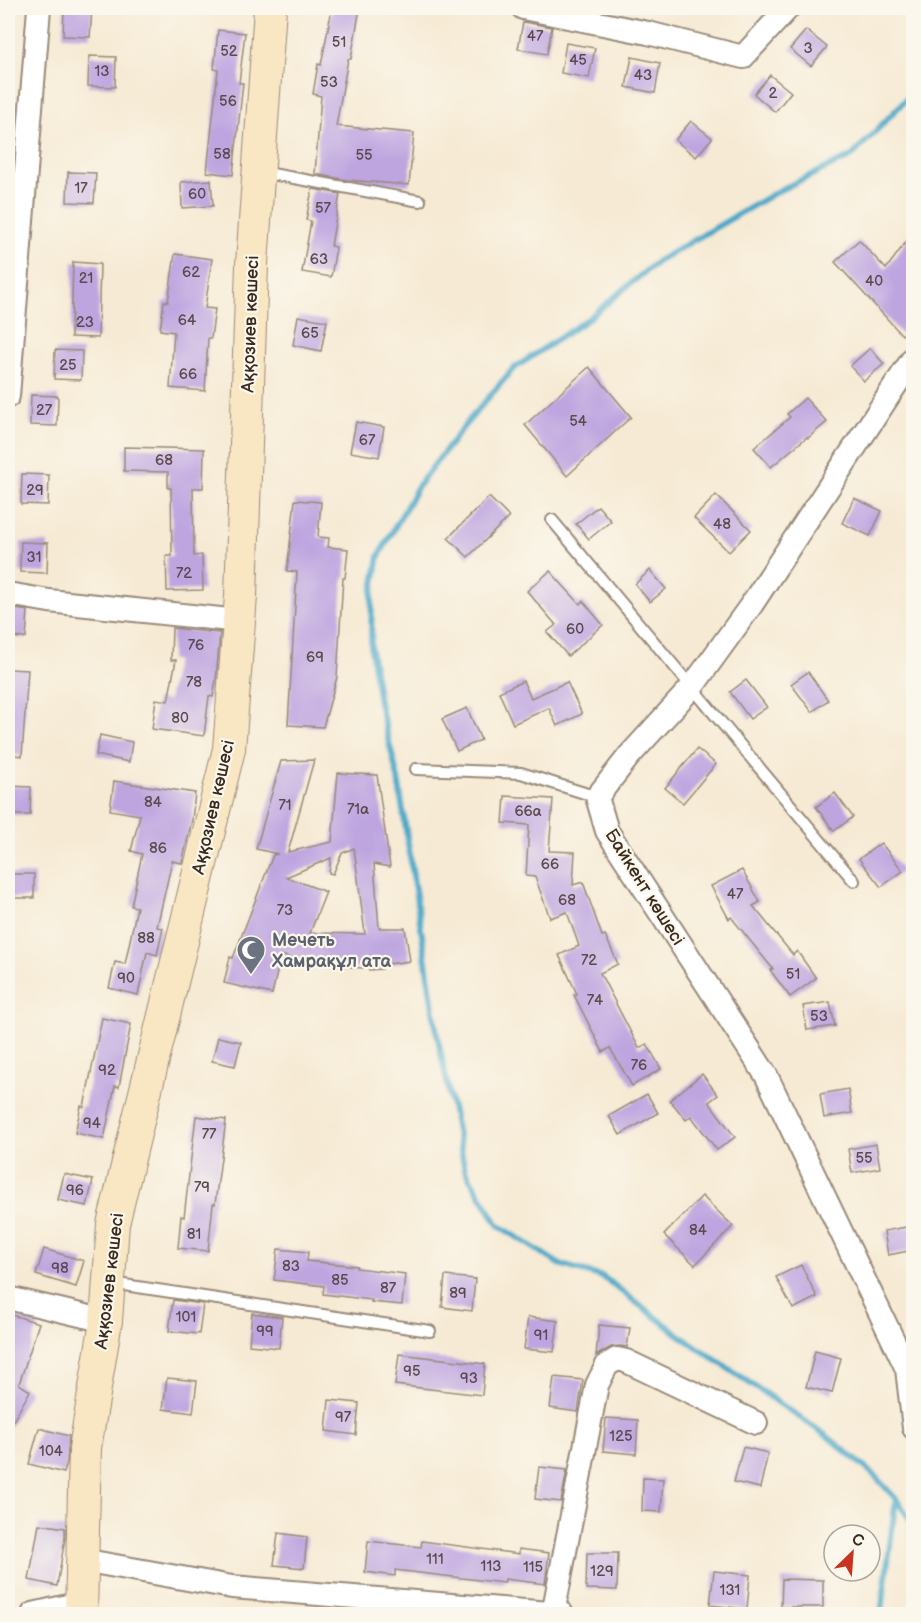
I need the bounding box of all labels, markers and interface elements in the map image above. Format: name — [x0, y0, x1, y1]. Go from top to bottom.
house number: 47 — [527, 27, 544, 46]
house number: 51 — [332, 33, 346, 52]
house number: 3 — [803, 39, 813, 58]
house number: 52 — [220, 42, 238, 61]
house number: 45 — [569, 51, 587, 70]
house number: 13 — [94, 62, 110, 81]
house number: 43 — [634, 66, 652, 85]
house number: 53 — [320, 73, 338, 92]
house number: 2 — [769, 84, 778, 103]
house number: 56 — [219, 92, 237, 111]
house number: 58 — [213, 145, 231, 164]
house number: 55 — [355, 146, 373, 165]
house number: 17 — [74, 179, 88, 198]
house number: 60 — [188, 185, 206, 204]
house number: 57 — [315, 199, 332, 218]
house number: 63 — [310, 250, 328, 269]
street label: Аққозиев көшесі — [238, 255, 263, 394]
house number: 62 — [182, 263, 200, 282]
house number: 21 — [79, 269, 93, 288]
house number: 40 — [865, 272, 883, 291]
house number: 64 — [178, 311, 196, 330]
house number: 23 — [76, 313, 94, 332]
house number: 65 — [301, 324, 319, 343]
house number: 25 — [59, 356, 77, 375]
house number: 66 — [179, 365, 197, 384]
house number: 27 — [36, 401, 53, 420]
house number: 54 — [569, 412, 587, 431]
house number: 67 — [359, 431, 376, 450]
house number: 68 — [155, 451, 173, 470]
house number: 29 — [26, 481, 44, 500]
house number: 48 — [713, 515, 731, 534]
house number: 31 — [26, 548, 42, 567]
house number: 72 — [176, 564, 192, 583]
house number: 60 — [566, 620, 584, 639]
house number: 76 — [188, 636, 204, 655]
house number: 69 — [306, 648, 324, 667]
house number: 78 — [186, 673, 202, 692]
house number: 80 — [171, 709, 189, 728]
street label: Аққозиев көшесі — [188, 738, 239, 877]
house number: 84 — [144, 793, 162, 812]
house number: 71 — [278, 796, 292, 815]
house number: 71а — [347, 800, 369, 819]
house number: 66а — [514, 802, 542, 821]
street label: Байкент көшесі — [600, 825, 689, 949]
house number: 86 — [149, 839, 167, 858]
house number: 66 — [541, 855, 559, 874]
house number: 47 — [727, 885, 744, 904]
house number: 68 — [558, 891, 576, 910]
house number: 73 — [277, 901, 293, 920]
house number: 88 — [137, 929, 155, 948]
place label: Мечеть Хамрақұл ата — [271, 930, 392, 972]
mosque icon: Мечеть Хамрақұл ата — [235, 934, 267, 976]
house number: 72 — [581, 951, 597, 970]
house number: 51 — [786, 965, 800, 984]
house number: 90 — [117, 969, 135, 988]
house number: 74 — [587, 991, 603, 1010]
house number: 53 — [810, 1007, 828, 1026]
house number: 76 — [631, 1056, 647, 1075]
house number: 92 — [98, 1061, 116, 1080]
house number: 94 — [83, 1114, 101, 1133]
house number: 77 — [202, 1125, 217, 1144]
house number: 55 — [855, 1149, 873, 1168]
house number: 79 — [194, 1178, 210, 1197]
house number: 96 — [66, 1181, 84, 1200]
street label: Аққозиев көшесі — [91, 1212, 128, 1351]
house number: 84 — [689, 1221, 707, 1240]
house number: 81 — [187, 1225, 201, 1244]
house number: 83 — [282, 1257, 300, 1276]
house number: 98 — [51, 1259, 69, 1278]
house number: 85 — [331, 1271, 349, 1290]
house number: 87 — [380, 1279, 397, 1298]
house number: 89 — [449, 1284, 467, 1303]
house number: 101 — [176, 1308, 196, 1327]
house number: 99 — [256, 1322, 274, 1341]
house number: 91 — [534, 1326, 548, 1345]
house number: 95 — [403, 1362, 421, 1381]
house number: 93 — [460, 1369, 478, 1388]
house number: 97 — [335, 1408, 352, 1427]
house number: 125 — [609, 1427, 633, 1446]
house number: 104 — [39, 1442, 63, 1461]
north arrow — [822, 1523, 882, 1583]
text: С — [849, 1530, 867, 1552]
house number: 111 — [426, 1550, 444, 1569]
house number: 113 — [481, 1557, 501, 1576]
house number: 115 — [523, 1558, 543, 1577]
house number: 129 — [590, 1562, 614, 1581]
house number: 131 — [720, 1581, 740, 1600]

